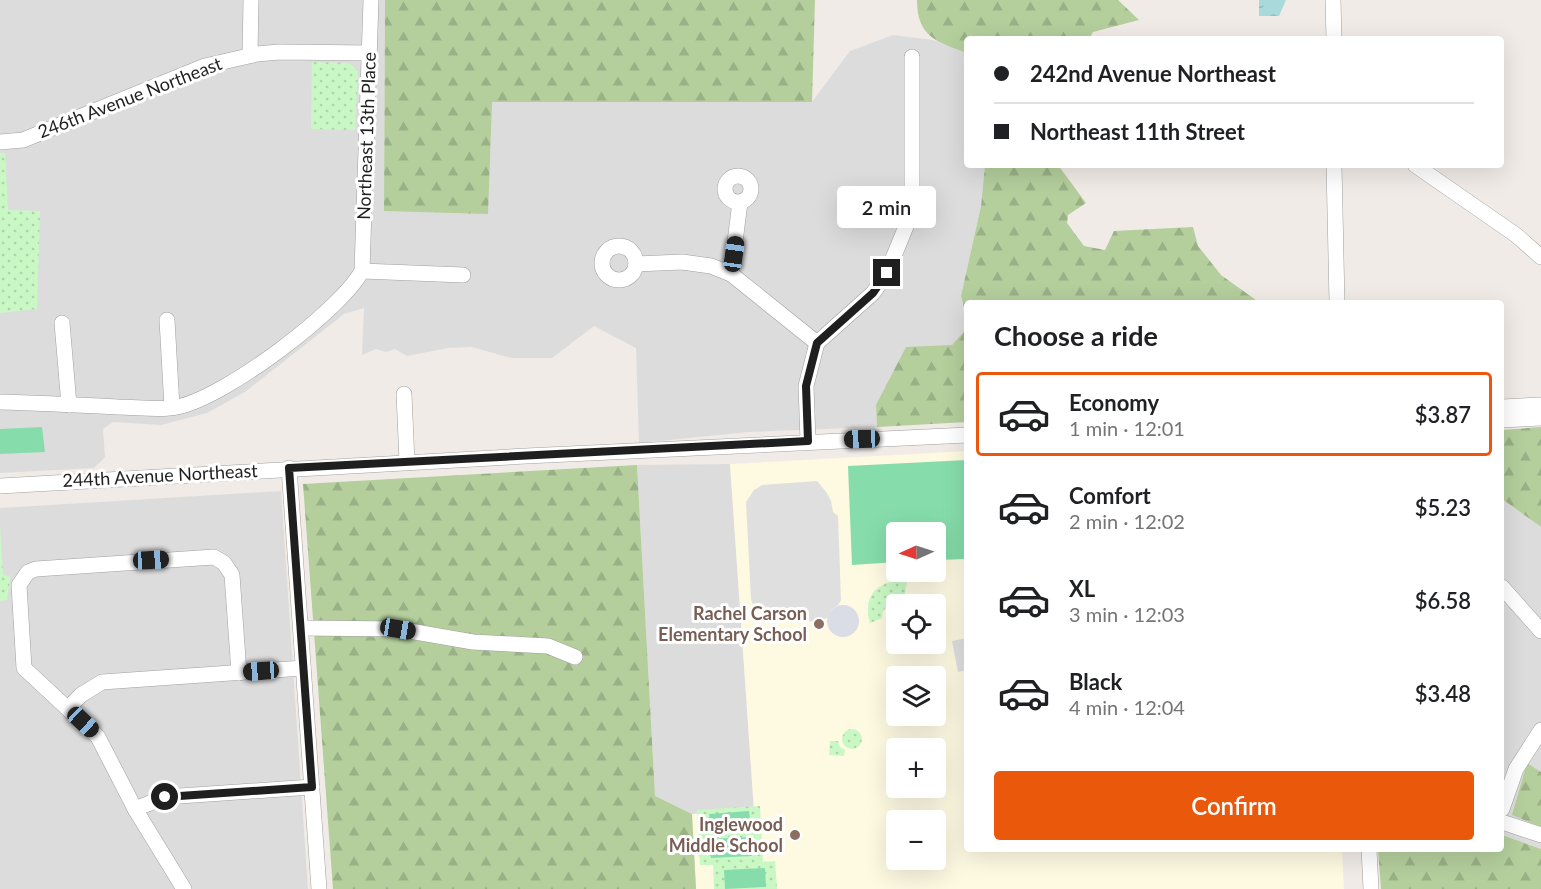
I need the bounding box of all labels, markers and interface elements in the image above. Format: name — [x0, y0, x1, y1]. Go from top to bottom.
street label: 246th Avenue Northeast — [34, 52, 225, 142]
street label: Northeast 13th Place — [352, 52, 380, 220]
text: 242nd Avenue Northeast — [1030, 60, 1276, 87]
text: Northeast 11th Street — [1030, 118, 1245, 145]
callout: 2 min — [838, 186, 936, 228]
text: 2 min — [862, 195, 911, 219]
car — [723, 235, 745, 273]
route end — [873, 259, 900, 286]
text: Choose a ride — [994, 319, 1158, 352]
icon: car — [997, 387, 1051, 441]
text: Economy — [1069, 389, 1159, 416]
text: $3.87 — [1415, 401, 1471, 428]
text: 1 min · 12:01 — [1069, 416, 1185, 440]
car — [844, 429, 880, 449]
street label: 244th Avenue Northeast — [62, 459, 259, 491]
icon: car — [997, 480, 1051, 534]
text: Comfort — [1069, 482, 1151, 509]
text: $5.23 — [1415, 494, 1471, 521]
text: 2 min · 12:02 — [1069, 509, 1185, 533]
north arrow — [886, 522, 946, 582]
map controls — [886, 522, 946, 870]
car — [133, 550, 169, 570]
icon: car — [997, 573, 1051, 627]
text: XL — [1069, 575, 1095, 602]
text: $6.58 — [1415, 587, 1471, 614]
button: locate — [886, 594, 946, 654]
place label: Rachel Carson Elementary School — [658, 602, 807, 645]
text: 3 min · 12:03 — [1069, 602, 1185, 626]
car — [379, 617, 417, 641]
marker: Rachel Carson Elementary School — [812, 617, 826, 631]
car — [242, 661, 280, 681]
button: layers — [886, 666, 946, 726]
icon: car — [997, 666, 1051, 720]
text: Black — [1069, 668, 1122, 695]
text: $3.48 — [1415, 680, 1471, 707]
text: 4 min · 12:04 — [1069, 695, 1185, 719]
car — [64, 703, 102, 741]
button: + — [886, 738, 946, 798]
button: Confirm — [994, 771, 1474, 840]
route start — [151, 783, 178, 810]
button: − — [886, 810, 946, 870]
place label: Inglewood Middle School — [669, 813, 783, 856]
marker: Inglewood Middle School — [788, 828, 802, 842]

